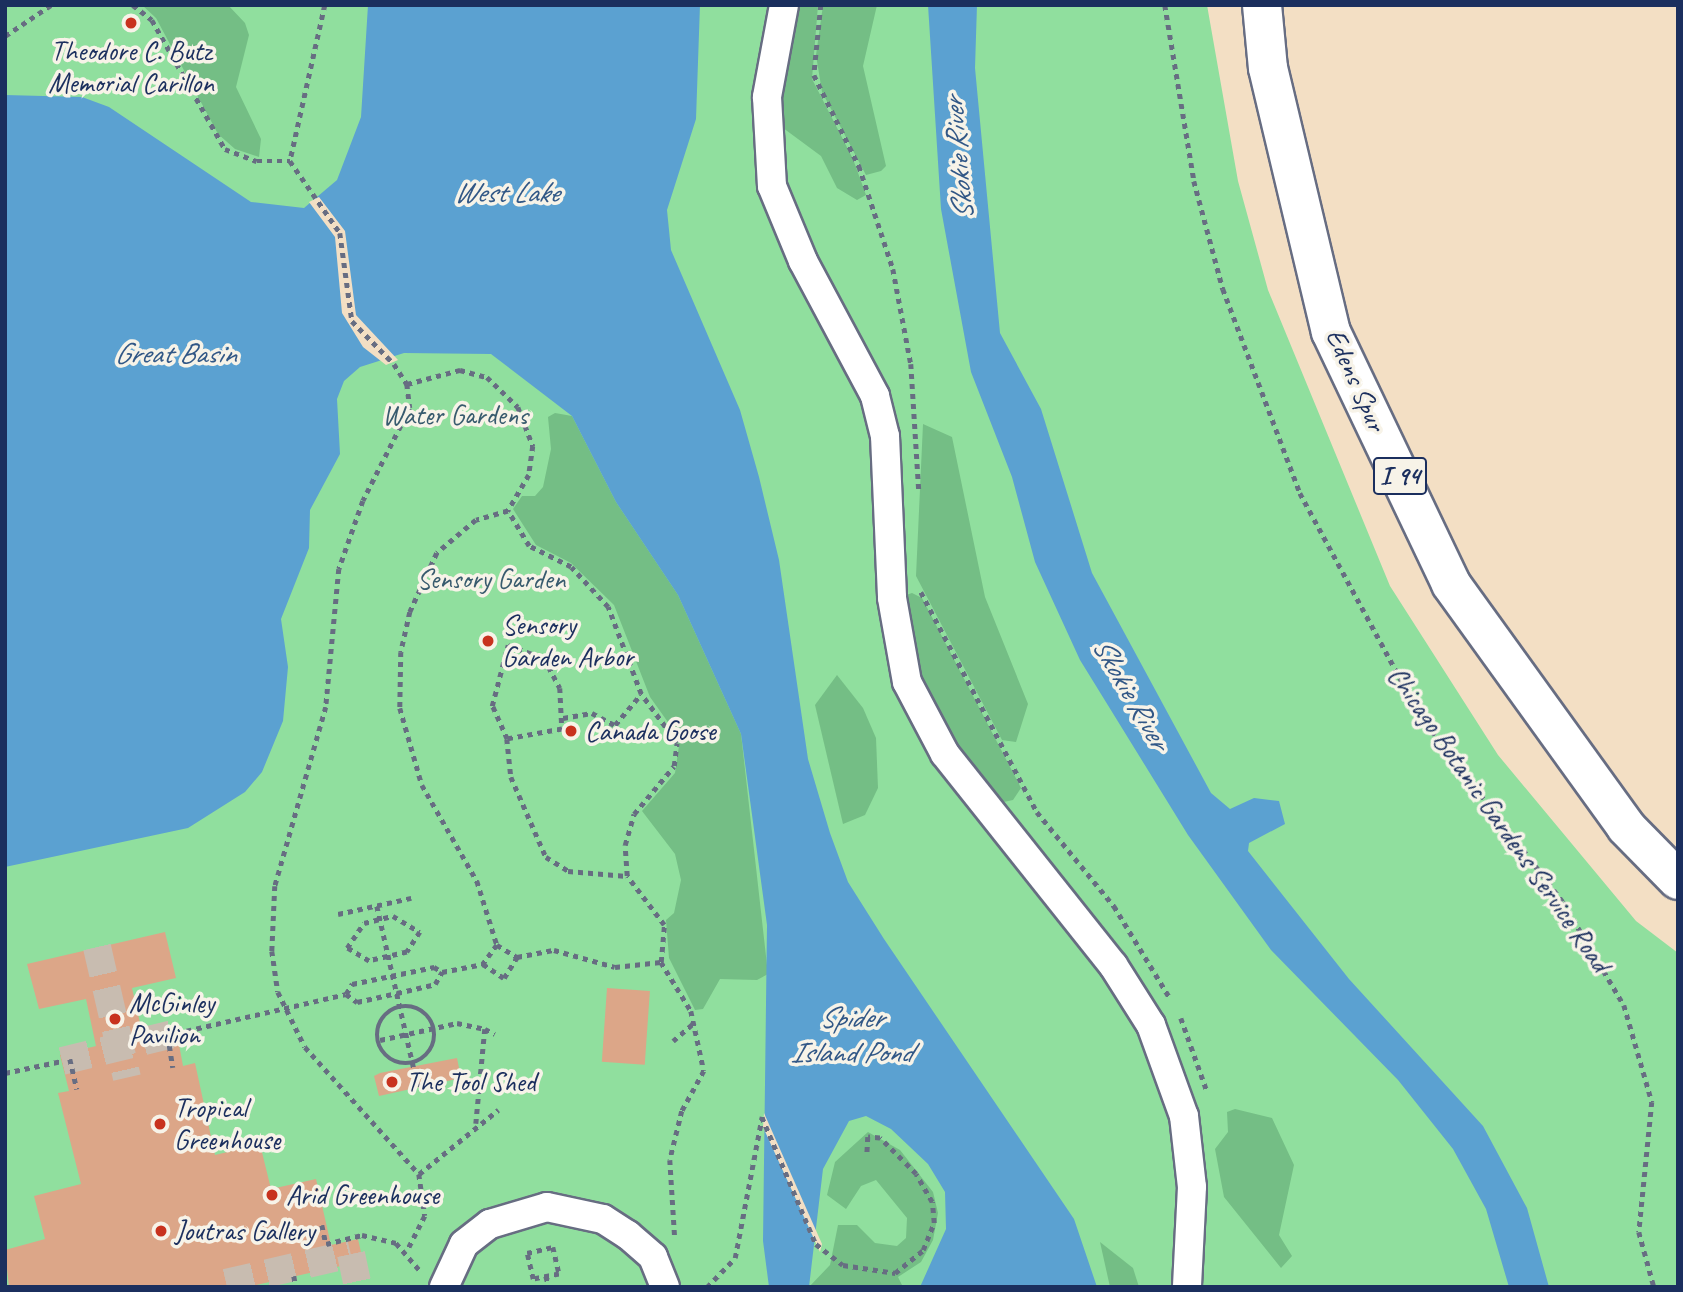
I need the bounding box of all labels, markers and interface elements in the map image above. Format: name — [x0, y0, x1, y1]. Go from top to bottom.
marker: Theodore C. Butz Memorial Carillon — [123, 15, 139, 31]
place label: Theodore C. Butz Memorial Carillon — [48, 34, 214, 100]
water label: Skokie River — [935, 96, 981, 222]
water label: West Lake — [453, 174, 559, 210]
street label: Edens Spur — [1319, 324, 1393, 436]
water label: Great Basin — [114, 335, 236, 371]
park label: Water Gardens — [382, 398, 528, 432]
road number: I 94 — [1372, 454, 1428, 498]
park label: Sensory Garden — [416, 562, 566, 596]
place label: Sensory Garden Arbor — [502, 608, 633, 674]
water label: Skokie River — [1085, 631, 1177, 755]
marker: Sensory Garden Arbor — [480, 633, 496, 649]
street label: Chicago Botanic Gardens Service Road — [1381, 660, 1617, 978]
place label: Canada Goose — [585, 714, 716, 748]
marker: Canada Goose — [563, 723, 579, 739]
place label: McGinley Pavilion — [129, 986, 214, 1052]
water label: Spider Island Pond — [790, 999, 912, 1070]
marker: McGinley Pavilion — [107, 1011, 123, 1027]
place label: The Tool Shed — [406, 1065, 537, 1099]
marker: The Tool Shed — [384, 1074, 400, 1090]
place label: Tropical Greenhouse — [174, 1091, 280, 1157]
marker: Tropical Greenhouse — [152, 1116, 168, 1132]
place label: Arid Greenhouse — [286, 1178, 439, 1212]
marker: Arid Greenhouse — [264, 1187, 280, 1203]
place label: Joutras Gallery — [175, 1214, 315, 1248]
marker: Joutras Gallery — [153, 1223, 169, 1239]

